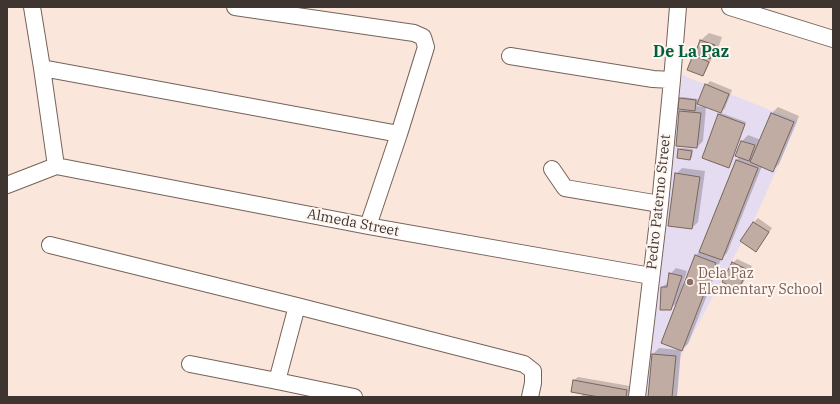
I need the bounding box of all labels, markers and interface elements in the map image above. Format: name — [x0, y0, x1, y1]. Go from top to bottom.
district label: De La Paz — [653, 42, 729, 62]
street label: Pedro Paterno Street — [644, 133, 674, 271]
street label: Almeda Street — [306, 206, 400, 240]
place label: Dela Paz Elementary School — [698, 266, 823, 298]
marker: Dela Paz Elementary School — [685, 277, 695, 287]

